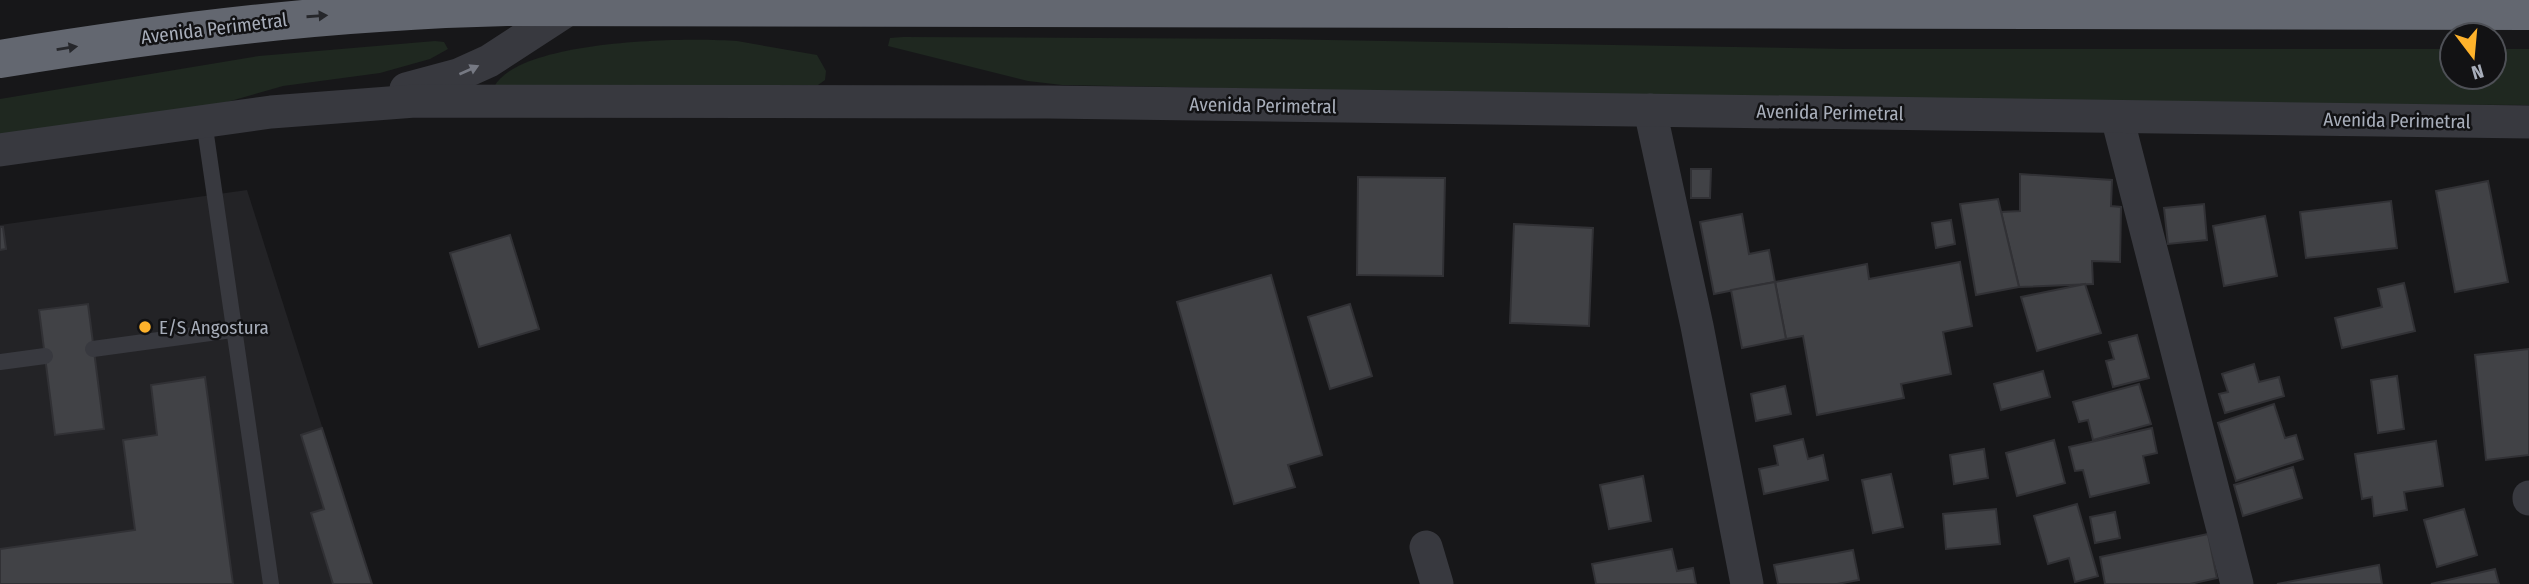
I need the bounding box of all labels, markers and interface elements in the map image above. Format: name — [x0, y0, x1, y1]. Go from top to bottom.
street label: Avenida Perimetral — [140, 8, 288, 49]
one-way arrow — [306, 10, 328, 21]
north arrow — [2438, 21, 2508, 91]
one-way arrow — [56, 42, 78, 53]
text: N — [2469, 59, 2486, 84]
one-way arrow — [459, 64, 479, 76]
street label: Avenida Perimetral — [1189, 93, 1337, 118]
street label: Avenida Perimetral — [1756, 100, 1904, 125]
street label: Avenida Perimetral — [2323, 108, 2471, 133]
place label: E/S Angostura — [159, 316, 269, 339]
marker: E/S Angostura — [137, 319, 153, 335]

